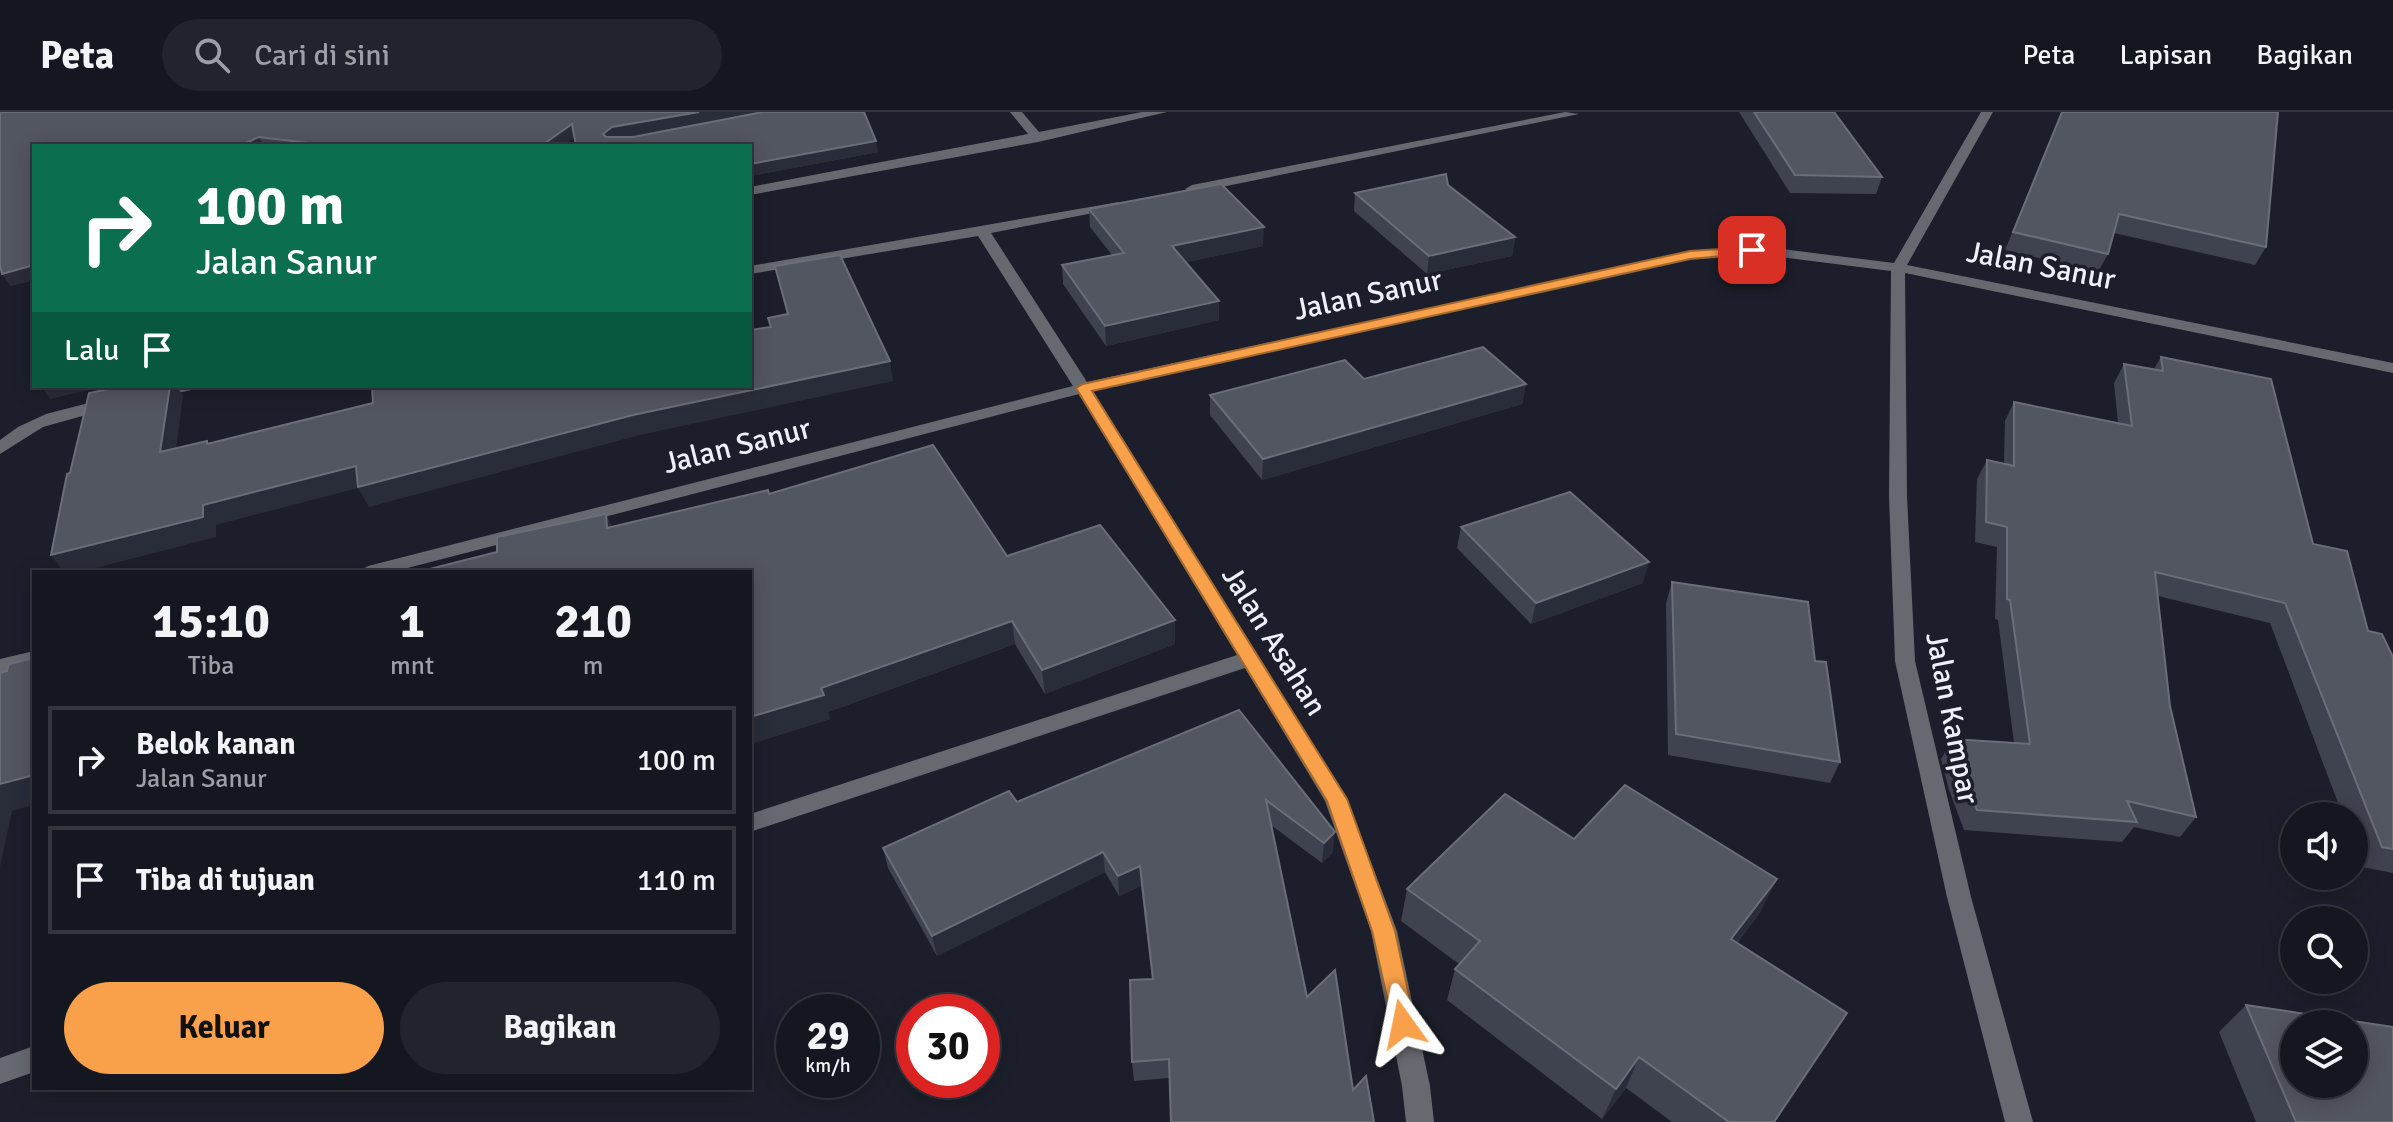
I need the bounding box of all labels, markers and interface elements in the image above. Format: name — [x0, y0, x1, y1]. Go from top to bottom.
search box — [162, 19, 722, 91]
text: Peta — [40, 32, 114, 79]
icon: search — [190, 33, 234, 77]
text: Cari di sini — [254, 37, 390, 74]
text: Peta — [2022, 38, 2076, 72]
text: Lapisan — [2120, 38, 2212, 72]
text: Bagikan — [2256, 38, 2353, 72]
text: 100 m — [196, 171, 344, 240]
icon: right — [64, 176, 168, 280]
pin — [1718, 216, 1786, 284]
icon: arrive — [1730, 228, 1774, 272]
street label: Jalan Sanur — [1964, 233, 2118, 299]
text: Jalan Sanur — [196, 240, 377, 285]
street label: Jalan Sanur — [1291, 261, 1445, 329]
icon: arrive — [135, 328, 179, 372]
text: Lalu — [64, 332, 119, 369]
street label: Jalan Sanur — [659, 410, 815, 482]
street label: Jalan Asahan — [1213, 559, 1335, 723]
text: 15:10 — [152, 592, 270, 651]
text: 1 — [399, 592, 425, 651]
text: 210 — [554, 592, 632, 651]
street label: Jalan Kampar — [1917, 629, 1987, 807]
text: Tiba — [188, 650, 234, 682]
text: mnt — [390, 650, 434, 682]
text: m — [583, 650, 603, 682]
text: Belok kanan — [136, 726, 296, 763]
icon: right — [68, 738, 112, 782]
text: 100 m — [637, 742, 716, 779]
text: Jalan Sanur — [136, 763, 267, 795]
map controls — [2280, 802, 2368, 1098]
button: sound — [2280, 802, 2368, 890]
icon: arrive — [68, 858, 112, 902]
text: Tiba di tujuan — [136, 862, 315, 899]
text: 110 m — [637, 862, 716, 899]
button: search — [2280, 906, 2368, 994]
button: Keluar — [64, 982, 384, 1074]
button: Bagikan — [400, 982, 720, 1074]
position arrow — [1361, 982, 1445, 1066]
speed limit sign: 30 — [896, 994, 1000, 1098]
button: layers — [2280, 1010, 2368, 1098]
text: 29 — [806, 1011, 850, 1061]
text: km/h — [805, 1053, 851, 1078]

